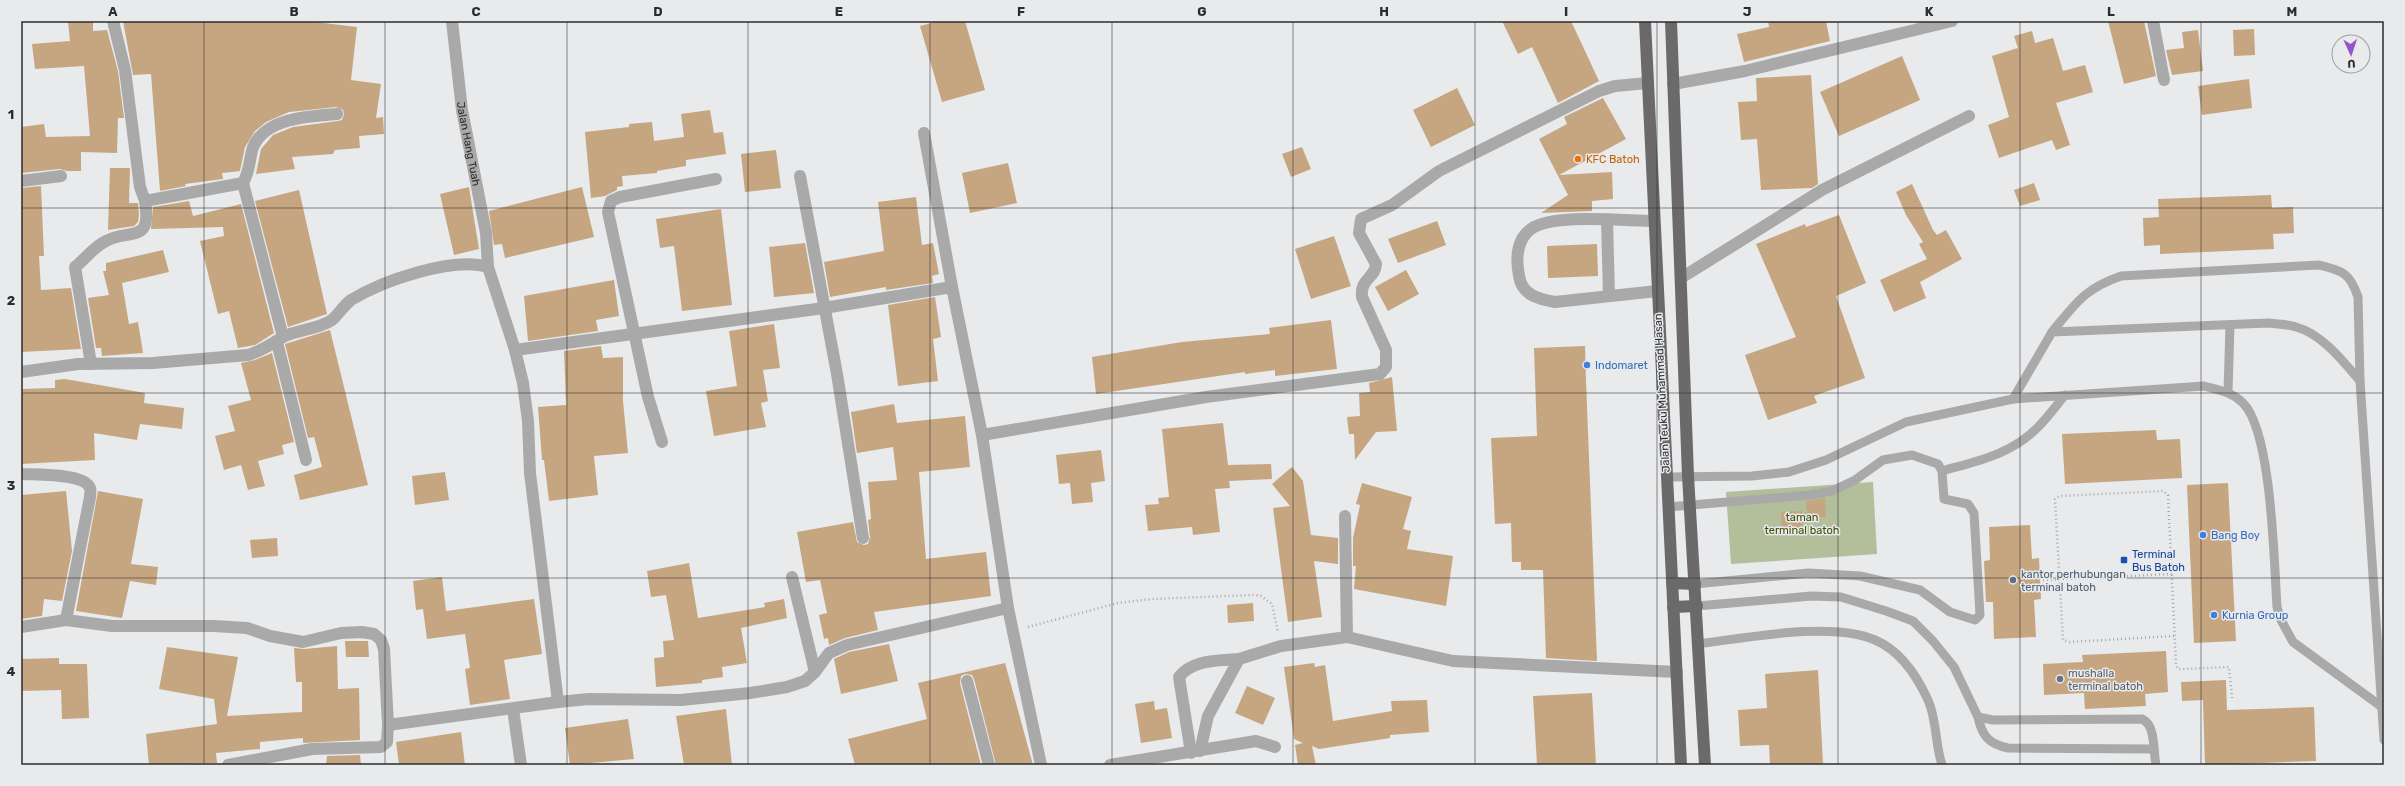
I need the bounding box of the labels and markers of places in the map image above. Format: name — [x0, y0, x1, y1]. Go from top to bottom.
place label: KFC Batoh — [1586, 153, 1640, 166]
marker: KFC Batoh — [1573, 154, 1583, 164]
place label: Indomaret — [1595, 359, 1649, 372]
marker: Indomaret — [1582, 360, 1592, 370]
place label: Bang Boy — [2211, 529, 2260, 542]
marker: Bang Boy — [2198, 530, 2208, 540]
place label: Terminal Bus Batoh — [2132, 548, 2185, 574]
marker: Terminal Bus Batoh — [2119, 555, 2129, 565]
place label: kantor perhubungan terminal batoh — [2021, 568, 2126, 594]
marker: kantor perhubungan terminal batoh — [2008, 575, 2018, 585]
place label: Kurnia Group — [2222, 609, 2288, 622]
marker: Kurnia Group — [2209, 610, 2219, 620]
place label: mushalla terminal batoh — [2068, 667, 2143, 693]
marker: mushalla terminal batoh — [2055, 674, 2065, 684]

